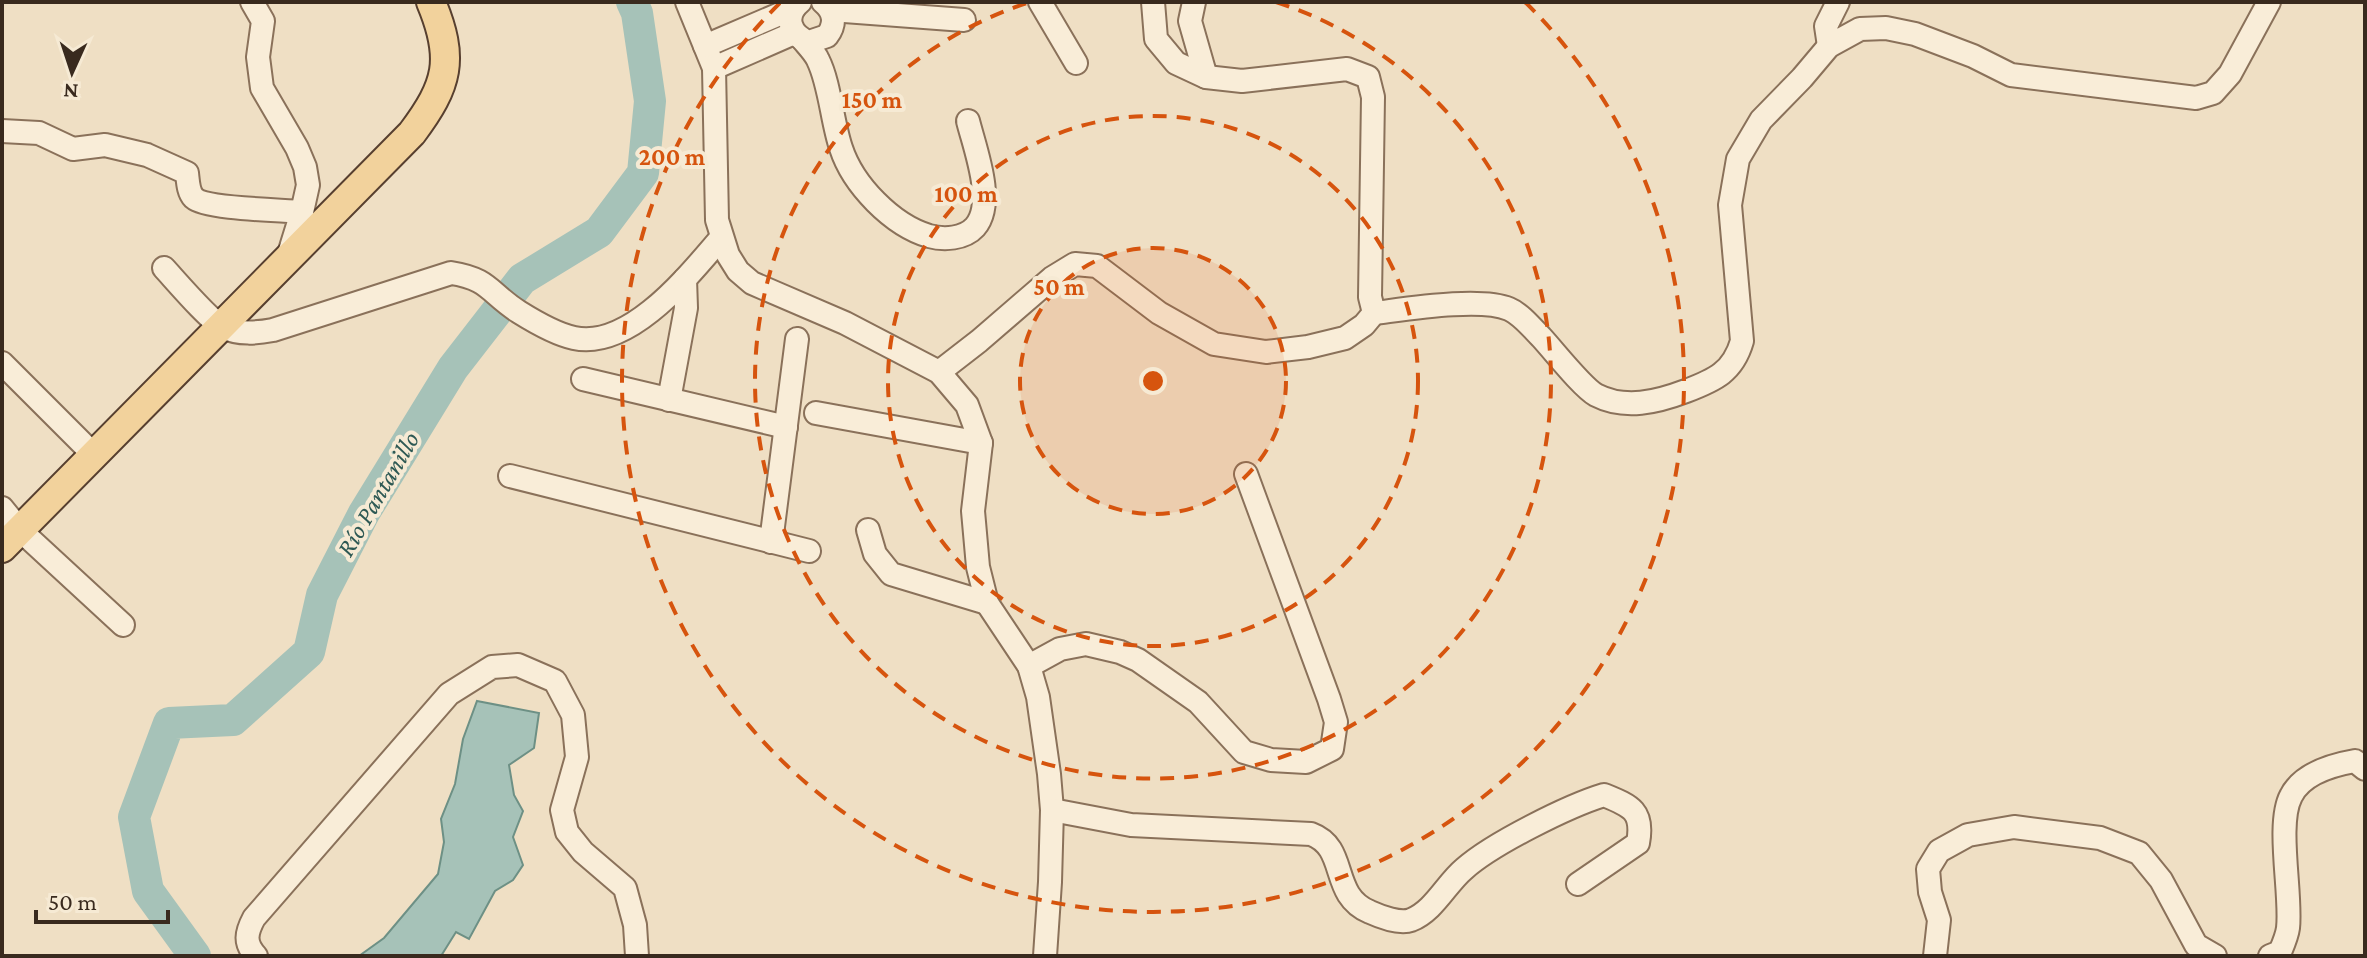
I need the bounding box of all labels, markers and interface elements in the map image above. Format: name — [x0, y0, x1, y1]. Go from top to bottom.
north arrow — [32, 32, 112, 112]
text: N — [63, 79, 79, 104]
text: 150 m — [842, 86, 903, 113]
text: 200 m — [639, 143, 706, 170]
text: 100 m — [934, 180, 998, 207]
text: 50 m — [1033, 273, 1085, 300]
centre of rings — [1139, 367, 1167, 395]
water label: Río Pantanillo — [331, 427, 425, 561]
scale bar — [36, 874, 168, 924]
text: 50 m — [48, 888, 97, 915]

